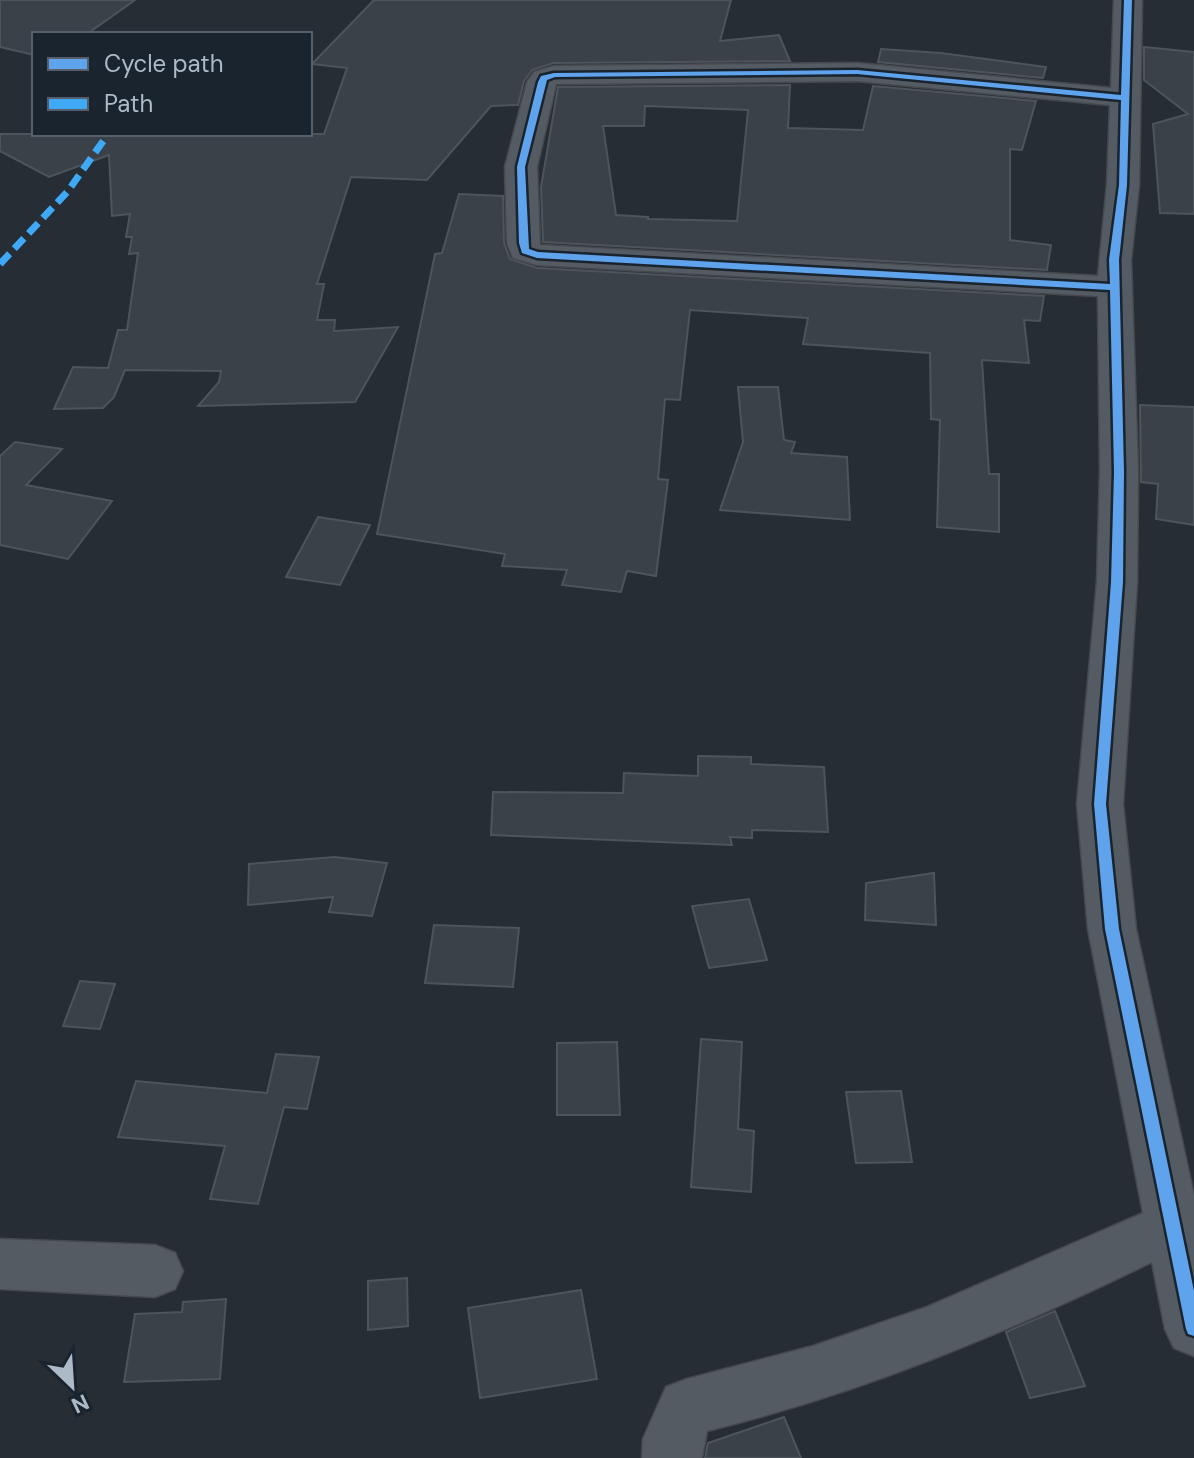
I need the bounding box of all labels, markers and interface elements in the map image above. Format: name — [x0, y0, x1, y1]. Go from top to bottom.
legend — [32, 32, 312, 136]
text: Cycle path — [104, 48, 223, 79]
text: Path — [104, 88, 153, 119]
north arrow — [32, 1346, 112, 1426]
text: N — [67, 1387, 94, 1420]

